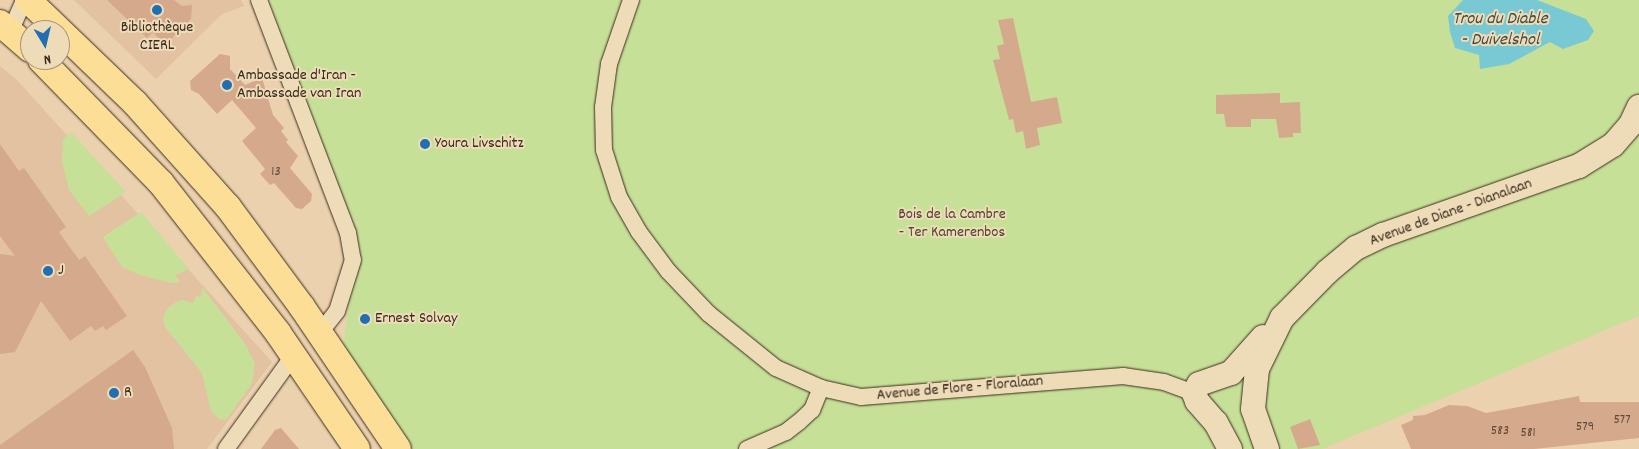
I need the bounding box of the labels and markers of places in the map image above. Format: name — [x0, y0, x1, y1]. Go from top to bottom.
marker: Bibliothèque CIERL — [151, 4, 163, 16]
place label: Bibliothèque CIERL — [121, 18, 193, 56]
place label: Ambassade d'Iran - Ambassade van Iran — [237, 66, 361, 104]
marker: Ambassade d'Iran - Ambassade van Iran — [221, 79, 233, 91]
place label: Youra Livschitz — [435, 134, 524, 154]
marker: Youra Livschitz — [419, 138, 431, 150]
place label: J — [58, 261, 64, 281]
marker: J — [42, 265, 54, 277]
place label: Ernest Solvay — [375, 309, 458, 329]
marker: Ernest Solvay — [359, 313, 371, 325]
place label: R — [124, 383, 132, 403]
marker: R — [108, 387, 120, 399]

